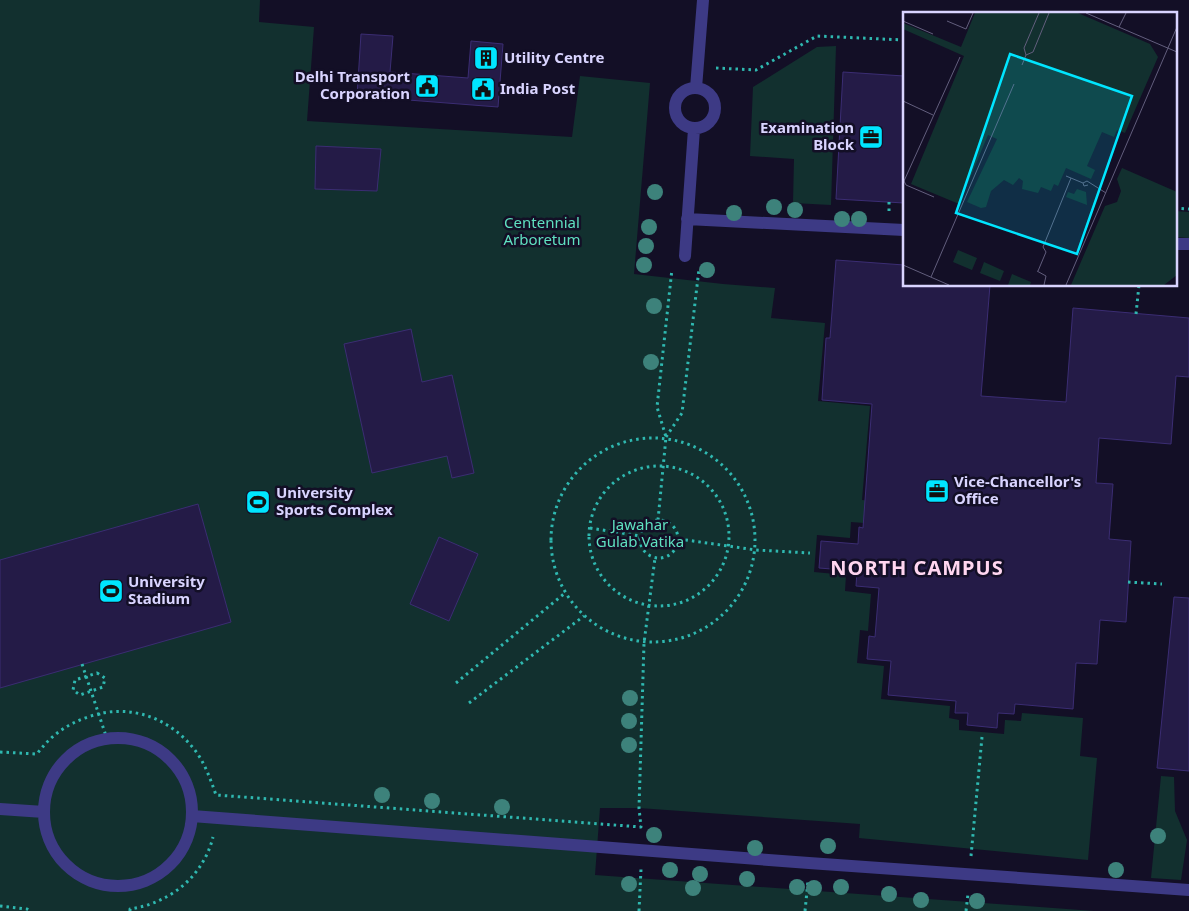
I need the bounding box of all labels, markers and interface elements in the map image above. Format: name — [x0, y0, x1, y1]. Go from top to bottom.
inset map — [903, 12, 1176, 286]
building icon: Utility Centre — [473, 45, 499, 71]
place label: Utility Centre — [504, 47, 605, 67]
place label: Delhi Transport Corporation — [295, 66, 410, 103]
public building icon: Delhi Transport Corporation — [414, 73, 440, 99]
public building icon: India Post — [470, 76, 496, 102]
place label: India Post — [500, 78, 576, 98]
place label: Examination Block — [760, 117, 855, 154]
office icon: Examination Block — [858, 124, 884, 150]
park label: Centennial Arboretum — [503, 212, 581, 249]
place label: Vice-Chancellor's Office — [954, 471, 1081, 508]
office icon: Vice-Chancellor's Office — [924, 478, 950, 504]
place label: University Sports Complex — [276, 482, 393, 519]
sports icon: University Sports Complex — [245, 489, 271, 515]
park label: Jawahar Gulab Vatika — [596, 514, 684, 551]
district label: NORTH CAMPUS — [830, 554, 1004, 581]
place label: University Stadium — [128, 571, 205, 608]
sports icon: University Stadium — [98, 578, 124, 604]

